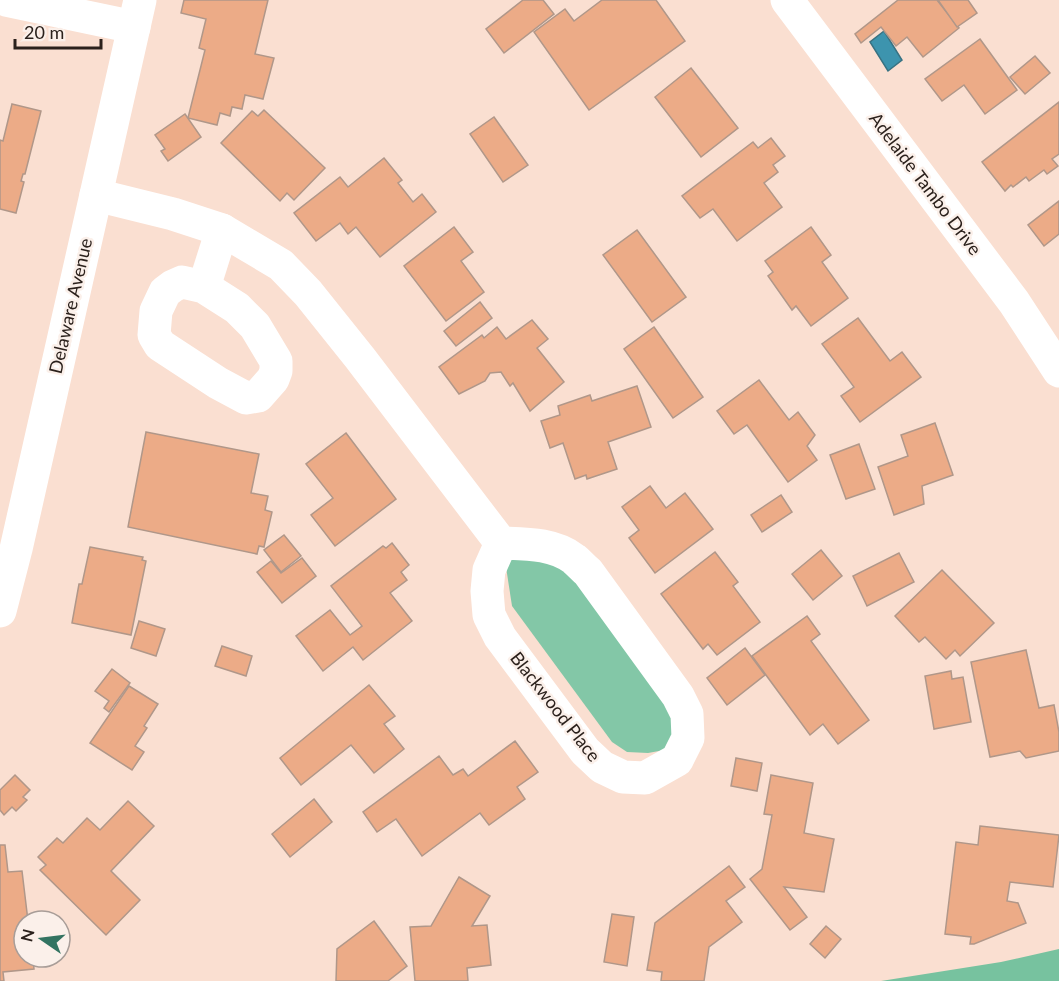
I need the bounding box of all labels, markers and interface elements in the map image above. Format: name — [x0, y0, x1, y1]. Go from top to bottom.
scale bar — [15, 12, 100, 50]
text: 20 m — [24, 21, 64, 43]
street label: Adelaide Tambo Drive — [865, 108, 987, 259]
street label: Delaware Avenue — [44, 236, 96, 376]
street label: Blackwood Place — [506, 647, 606, 766]
north arrow — [12, 909, 72, 969]
text: N — [16, 927, 38, 944]

